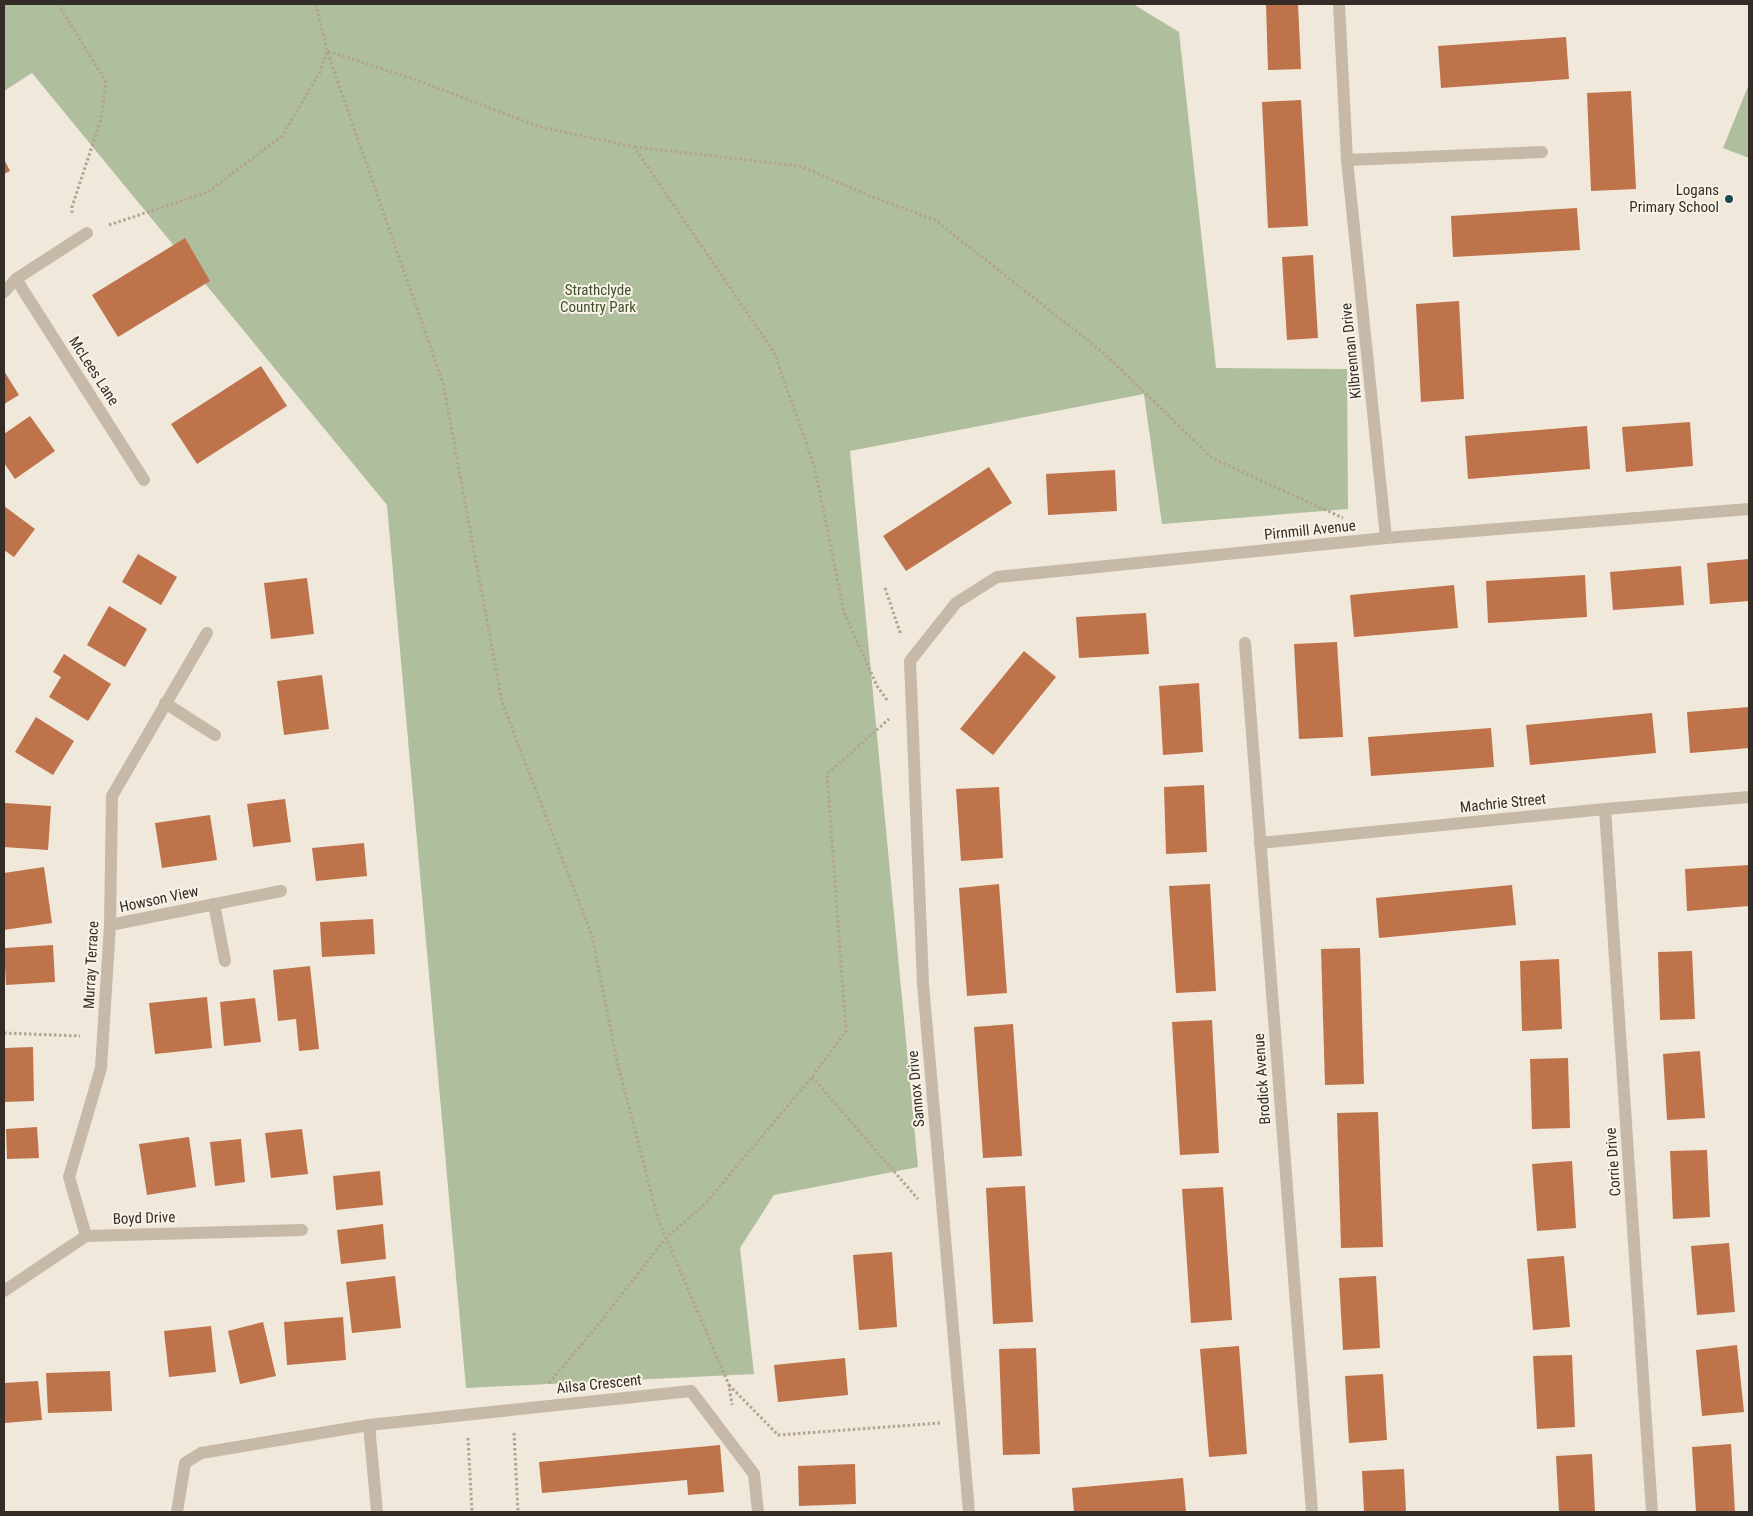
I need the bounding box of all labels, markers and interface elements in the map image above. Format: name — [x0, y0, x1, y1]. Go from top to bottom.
place label: Logans Primary School — [1629, 181, 1719, 216]
marker: Logans Primary School — [1723, 193, 1735, 205]
park label: Strathclyde Country Park — [560, 281, 636, 316]
street label: Kilbrennan Drive — [1337, 302, 1365, 400]
street label: McLees Lane — [65, 333, 123, 409]
street label: Pirnmill Avenue — [1263, 516, 1357, 544]
street label: Machrie Street — [1459, 790, 1547, 816]
street label: Howson View — [118, 882, 200, 916]
street label: Murray Terrace — [80, 921, 102, 1009]
street label: Brodick Avenue — [1250, 1033, 1274, 1125]
street label: Sannox Drive — [904, 1050, 928, 1128]
street label: Corrie Drive — [1602, 1127, 1624, 1197]
street label: Boyd Drive — [112, 1208, 176, 1228]
street label: Ailsa Crescent — [556, 1371, 642, 1397]

